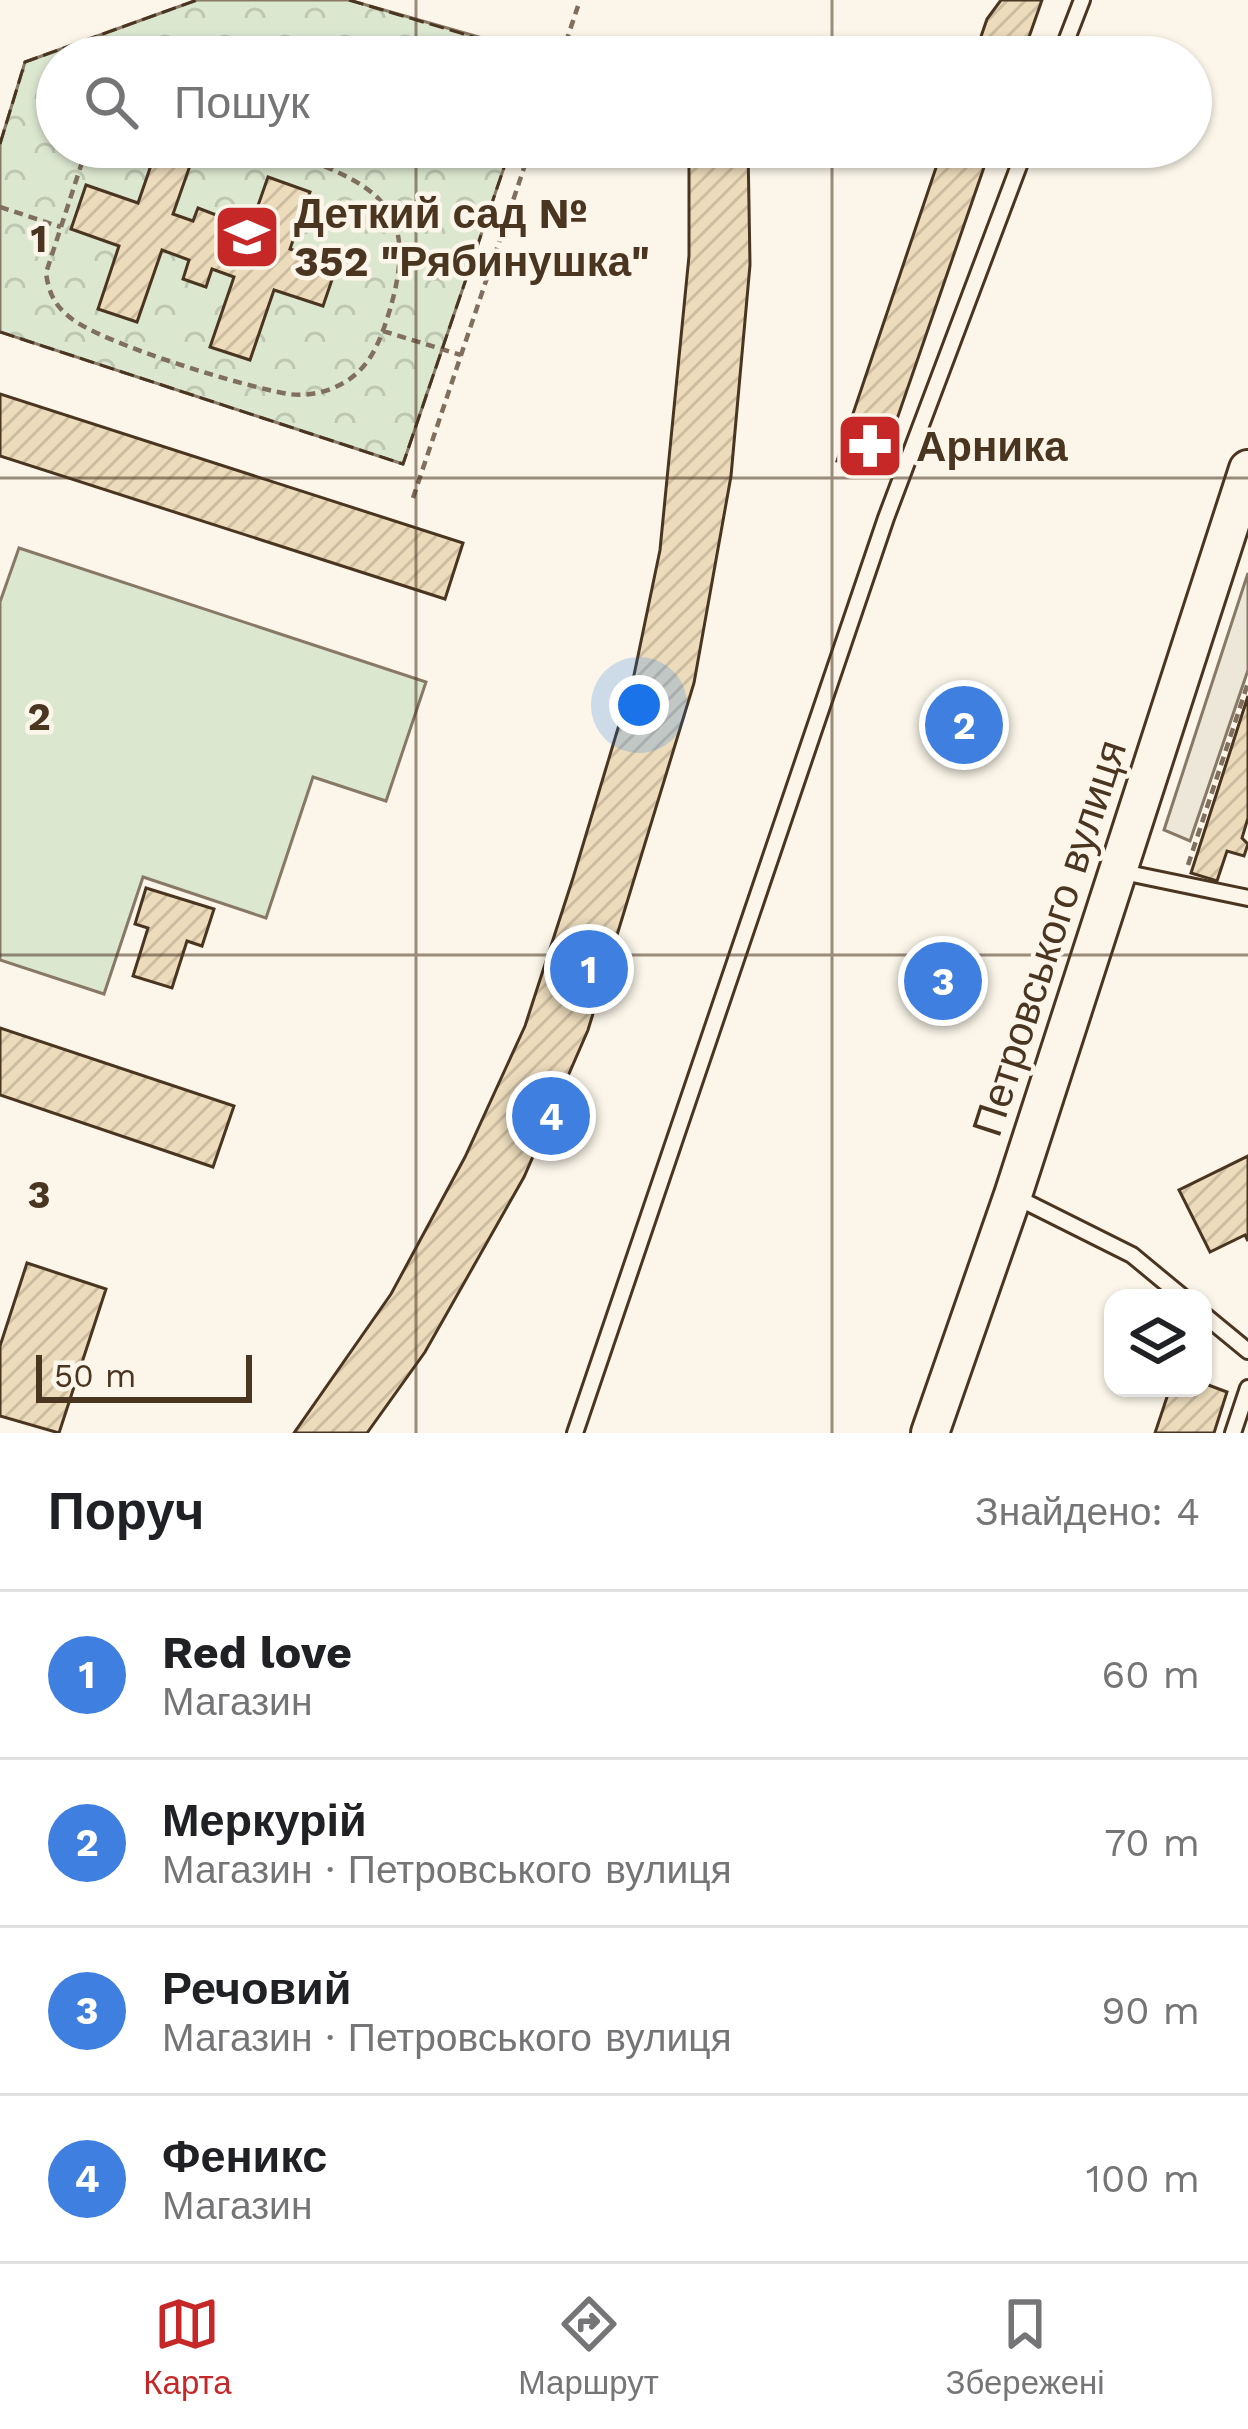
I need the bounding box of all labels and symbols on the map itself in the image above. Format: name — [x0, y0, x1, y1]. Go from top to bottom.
place label: Деткий сад № 352 "Рябинушка" — [294, 189, 650, 286]
school or university icon: Деткий сад № 352 "Рябинушка" — [212, 202, 282, 272]
text: 1 — [31, 216, 47, 261]
pharmacy icon: Арника — [835, 411, 905, 481]
place label: Арника — [916, 422, 1068, 471]
your location — [609, 675, 669, 735]
pin: 2 — [925, 680, 1003, 770]
text: 2 — [27, 694, 51, 739]
street label: Петровського вулиця — [962, 734, 1136, 1142]
pin: 1 — [550, 924, 628, 1014]
pin: 3 — [904, 936, 982, 1026]
pin: 4 — [512, 1071, 590, 1161]
text: 3 — [27, 1172, 51, 1217]
scale bar — [36, 1349, 252, 1402]

